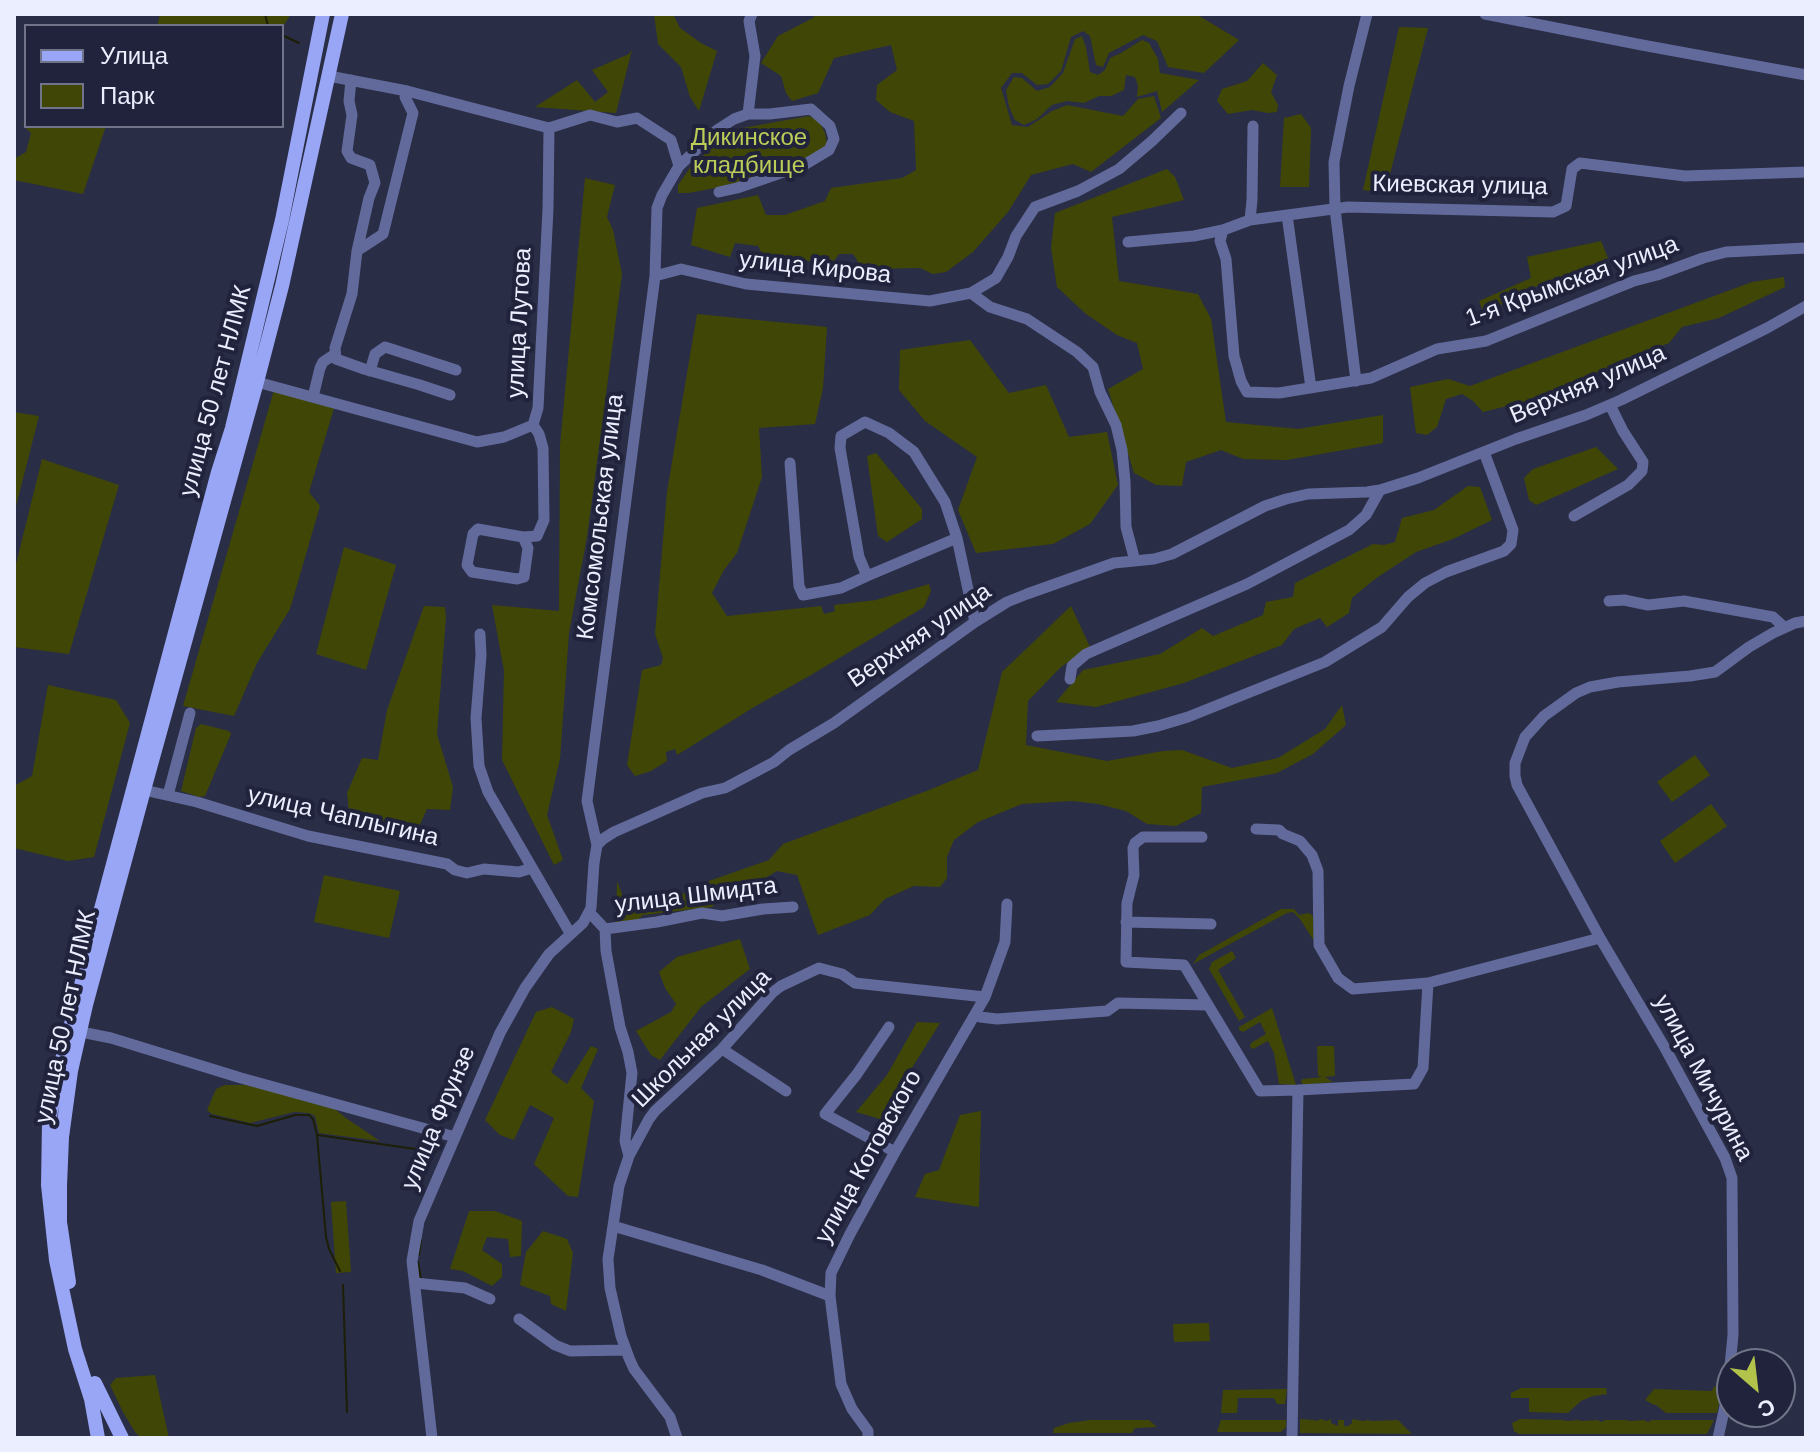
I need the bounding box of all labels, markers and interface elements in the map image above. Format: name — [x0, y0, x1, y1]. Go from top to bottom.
legend — [24, 24, 284, 128]
text: Улица — [100, 42, 168, 69]
text: Парк — [100, 82, 154, 109]
park label: Дикинское кладбище — [691, 124, 807, 180]
street label: Киевская улица — [1372, 170, 1548, 202]
street label: 1-я Крымская улица — [1462, 230, 1682, 334]
street label: улица Кирова — [738, 246, 892, 290]
street label: улица Лутова — [502, 247, 538, 399]
street label: улица 50 лет НЛМК — [174, 282, 258, 500]
street label: Верхняя улица — [1506, 339, 1670, 431]
street label: Комсомольская улица — [572, 393, 630, 641]
street label: Верхняя улица — [843, 578, 997, 694]
street label: улица Чаплыгина — [245, 781, 441, 853]
street label: улица Шмидта — [614, 872, 778, 920]
street label: улица 50 лет НЛМК — [29, 908, 103, 1126]
street label: Школьная улица — [627, 964, 777, 1114]
street label: улица Мичурина — [1647, 990, 1759, 1166]
street label: улица Фрунзе — [396, 1042, 482, 1194]
street label: улица Котовского — [809, 1065, 929, 1249]
north arrow — [1716, 1348, 1796, 1428]
text: С — [1754, 1393, 1779, 1423]

